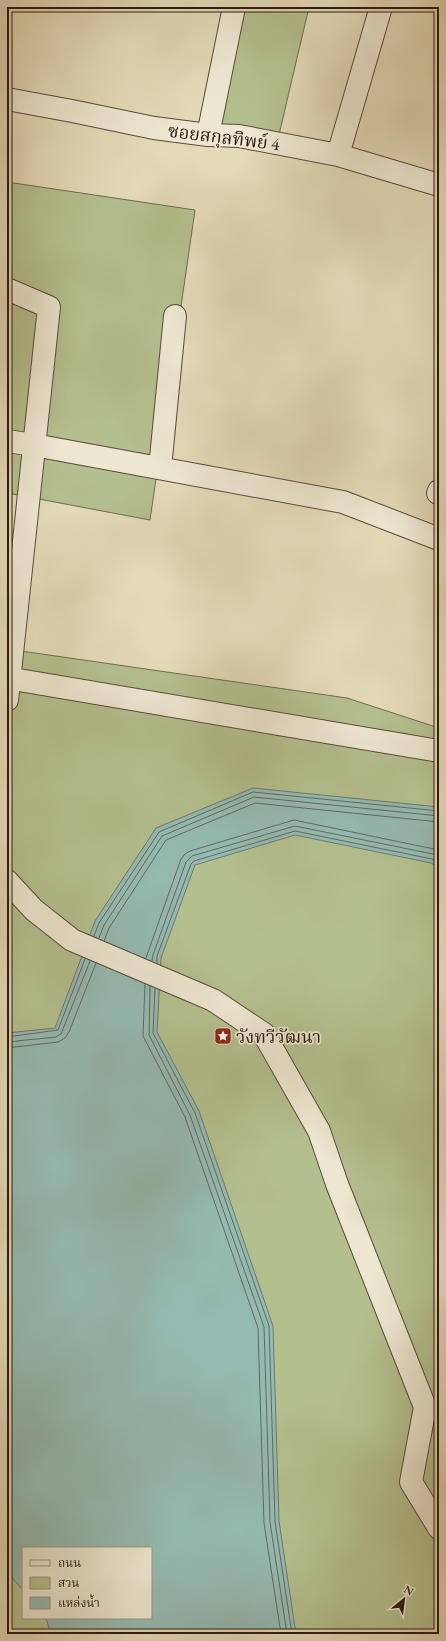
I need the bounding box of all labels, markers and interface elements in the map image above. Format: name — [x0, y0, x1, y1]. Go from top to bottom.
street label: ซอยสกุลทิพย์ 4 — [167, 119, 282, 156]
place label: วังทวีวัฒนา — [236, 1025, 321, 1048]
place icon: วังทวีวัฒนา — [213, 1026, 233, 1046]
legend — [22, 1547, 152, 1619]
text: ถนน — [58, 1555, 81, 1571]
text: สวน — [58, 1575, 80, 1591]
north arrow — [384, 1579, 424, 1619]
text: N — [402, 1582, 416, 1599]
text: แหล่งน้ำ — [58, 1594, 100, 1611]

